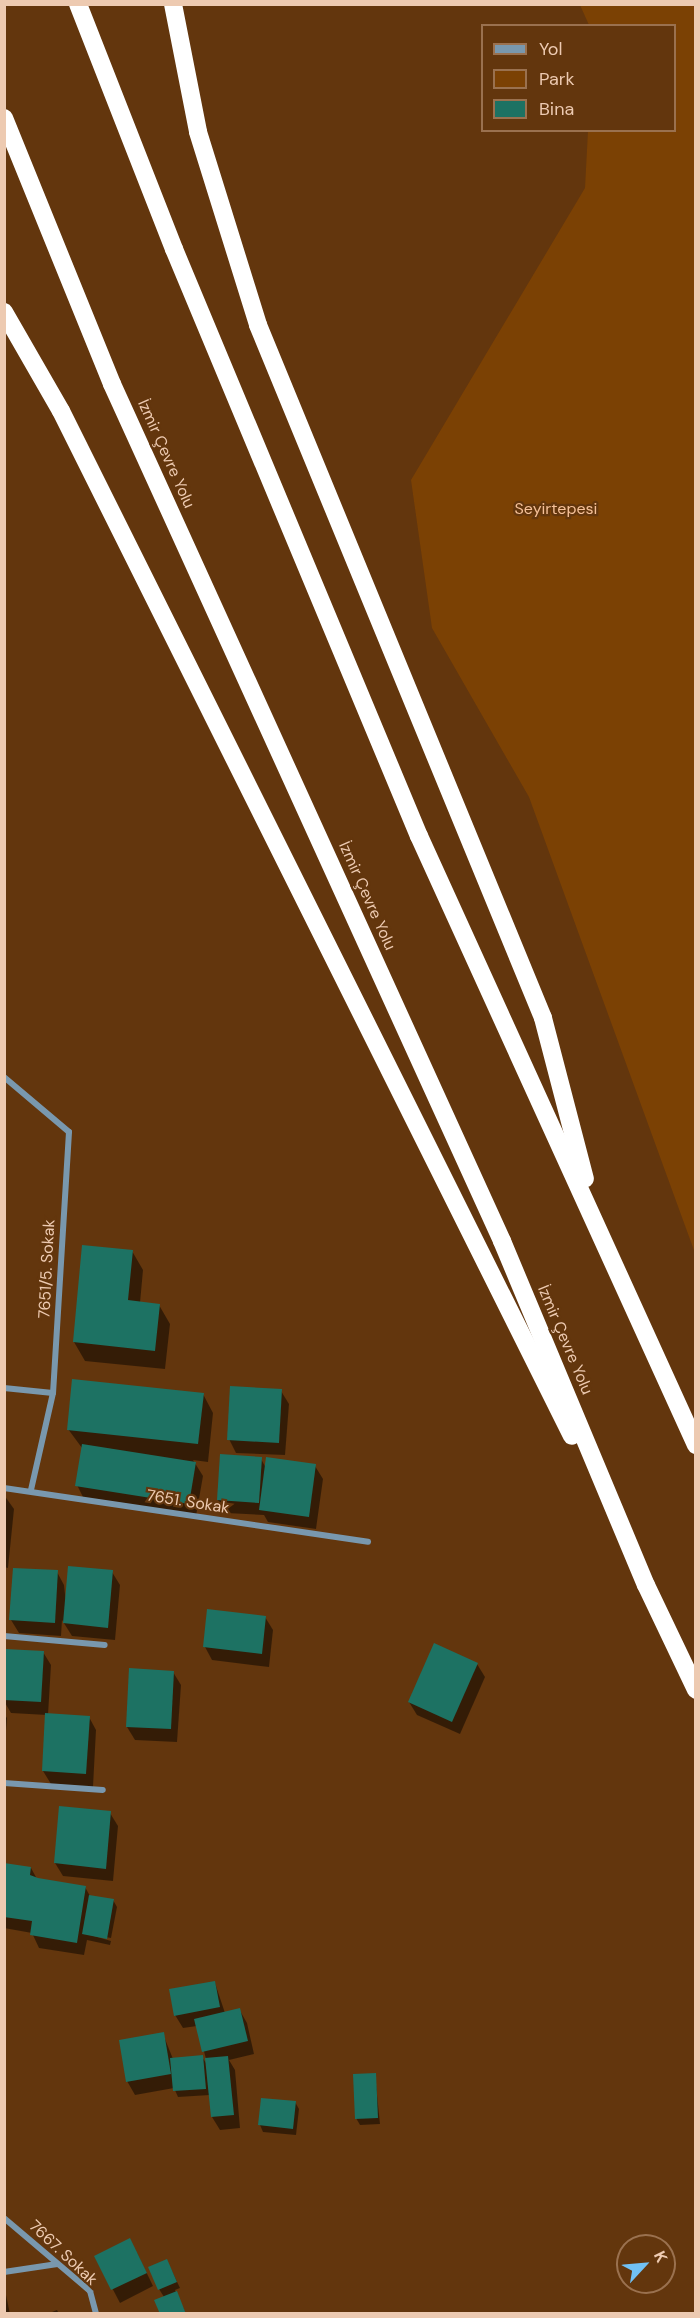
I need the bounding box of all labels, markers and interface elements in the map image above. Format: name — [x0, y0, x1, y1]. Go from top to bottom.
legend — [481, 24, 676, 132]
text: Yol — [539, 37, 563, 61]
text: Park — [539, 67, 575, 91]
text: Bina — [539, 97, 574, 121]
street label: İzmir Çevre Yolu — [133, 397, 199, 511]
park label: Seyirtepesi — [515, 499, 597, 519]
street label: İzmir Çevre Yolu — [334, 839, 400, 953]
street label: 7651/5. Sokak — [35, 1219, 59, 1319]
street label: İzmir Çevre Yolu — [533, 1282, 597, 1398]
street label: 7651. Sokak — [145, 1486, 231, 1518]
street label: 7667. Sokak — [25, 2217, 101, 2289]
north arrow — [616, 2234, 676, 2294]
text: K — [649, 2247, 673, 2266]

